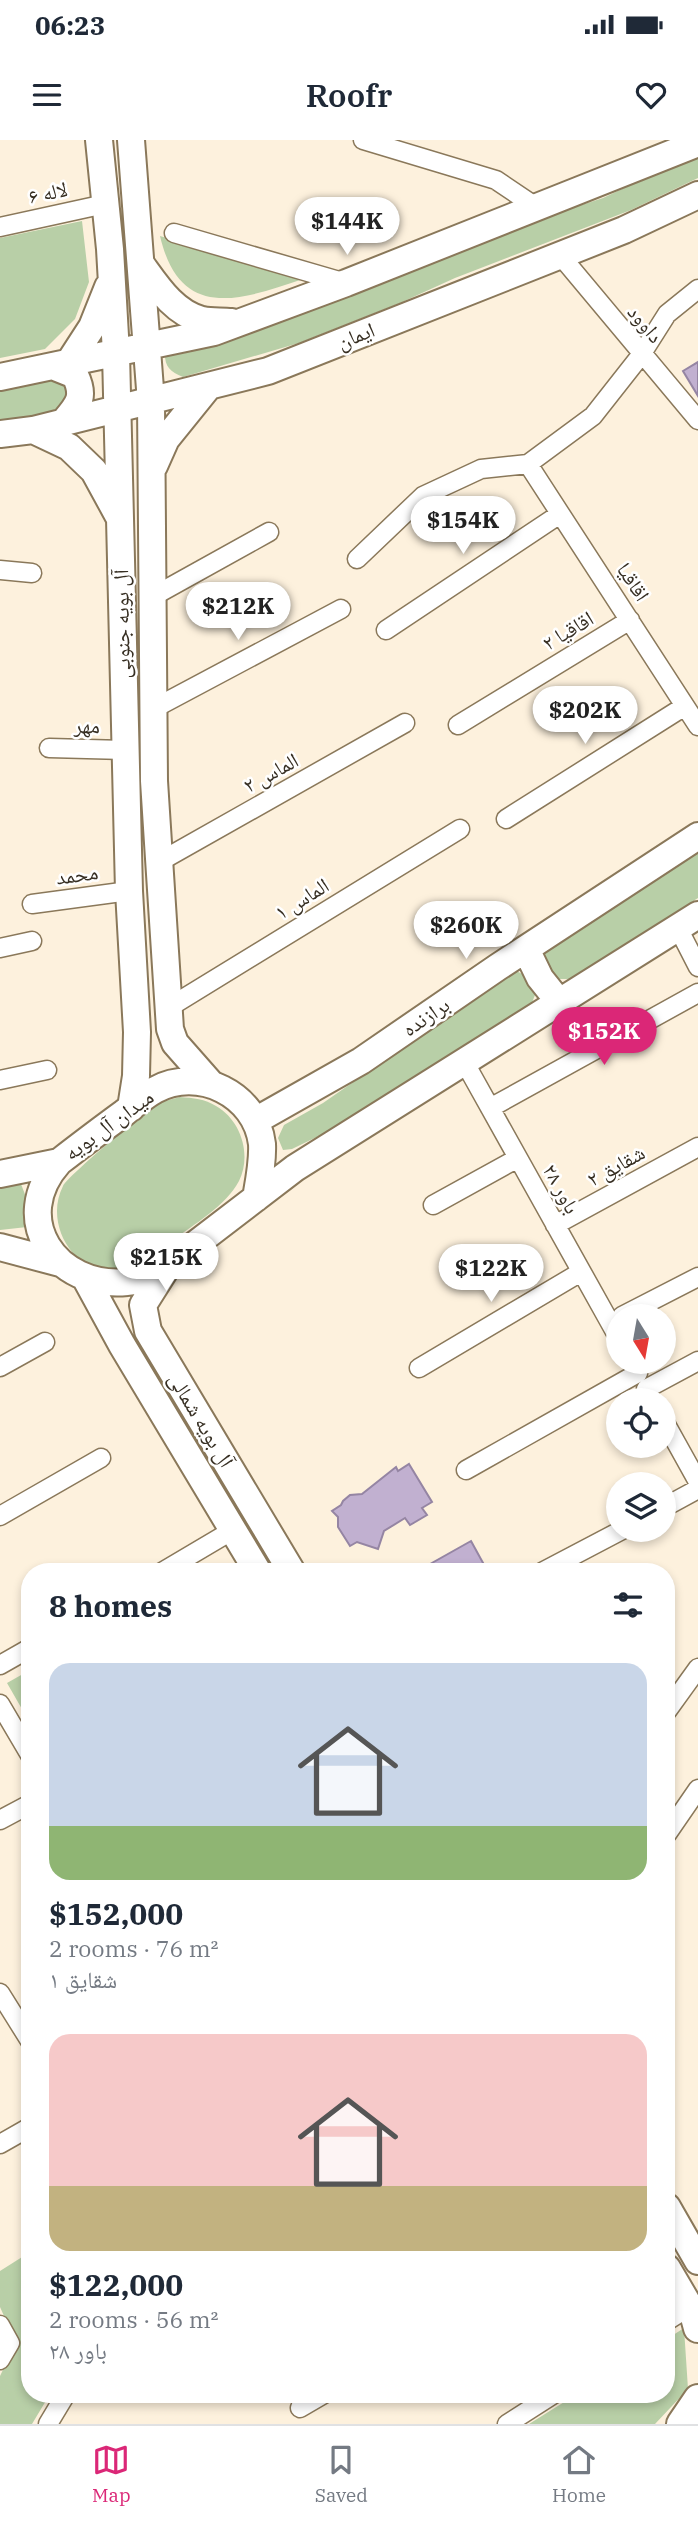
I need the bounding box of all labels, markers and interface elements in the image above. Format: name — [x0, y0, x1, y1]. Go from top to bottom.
text: 06:23 — [35, 8, 105, 42]
text: Roofr — [306, 74, 392, 116]
icon: menu — [28, 76, 66, 114]
icon: heart — [632, 76, 670, 114]
street label: لاله ۶ — [26, 174, 70, 210]
pin: $144K — [298, 198, 396, 257]
text: $144K — [311, 205, 383, 235]
street label: داوود — [622, 298, 670, 348]
street label: ایمان — [333, 315, 379, 355]
pin: $154K — [414, 496, 512, 556]
text: $154K — [427, 504, 499, 534]
street label: اقاقیا — [611, 557, 657, 606]
street label: آل بویه جنوبی — [106, 569, 136, 679]
pin: $212K — [189, 582, 287, 642]
text: $212K — [202, 590, 274, 620]
street label: اقاقیا ۲ — [537, 604, 598, 656]
pin: $202K — [536, 686, 634, 746]
text: $202K — [549, 694, 621, 724]
street label: مهر — [73, 711, 100, 739]
street label: الماس ۲ — [238, 746, 303, 799]
street label: محمد — [54, 857, 100, 891]
street label: الماس ۱ — [269, 871, 334, 926]
pin: $260K — [417, 902, 515, 961]
text: $260K — [430, 909, 502, 939]
street label: برازنده — [396, 990, 455, 1042]
pin: $152K — [555, 1007, 653, 1067]
text: $152K — [568, 1015, 640, 1045]
street label: میدان آل بویه — [58, 1082, 159, 1166]
street label: شقایق ۲ — [581, 1138, 650, 1192]
street label: باور ۲۸ — [537, 1159, 587, 1218]
pin: $215K — [117, 1234, 215, 1293]
text: $215K — [130, 1241, 202, 1271]
pin: $122K — [442, 1244, 540, 1304]
text: $122K — [455, 1252, 527, 1282]
north arrow — [606, 1304, 676, 1374]
map controls — [606, 1304, 676, 1542]
street label: آل بویه شمالی — [163, 1367, 242, 1473]
button: locate — [606, 1388, 676, 1458]
button: layers — [606, 1472, 676, 1542]
text: 8 homes — [49, 1586, 172, 1625]
icon: filters — [609, 1586, 647, 1624]
icon: home — [285, 1708, 411, 1834]
text: $152,000 — [49, 1894, 183, 1933]
text: 2 rooms · 76 m² — [49, 1933, 219, 1963]
text: شقایق ۱ — [49, 1964, 117, 1994]
icon: home — [285, 2079, 411, 2205]
text: $122,000 — [49, 2265, 183, 2304]
text: 2 rooms · 56 m² — [49, 2304, 219, 2334]
text: باور ۲۸ — [49, 2335, 107, 2365]
tab: Map — [92, 2441, 131, 2507]
tab: Saved — [315, 2441, 368, 2507]
tab: Home — [552, 2441, 606, 2507]

